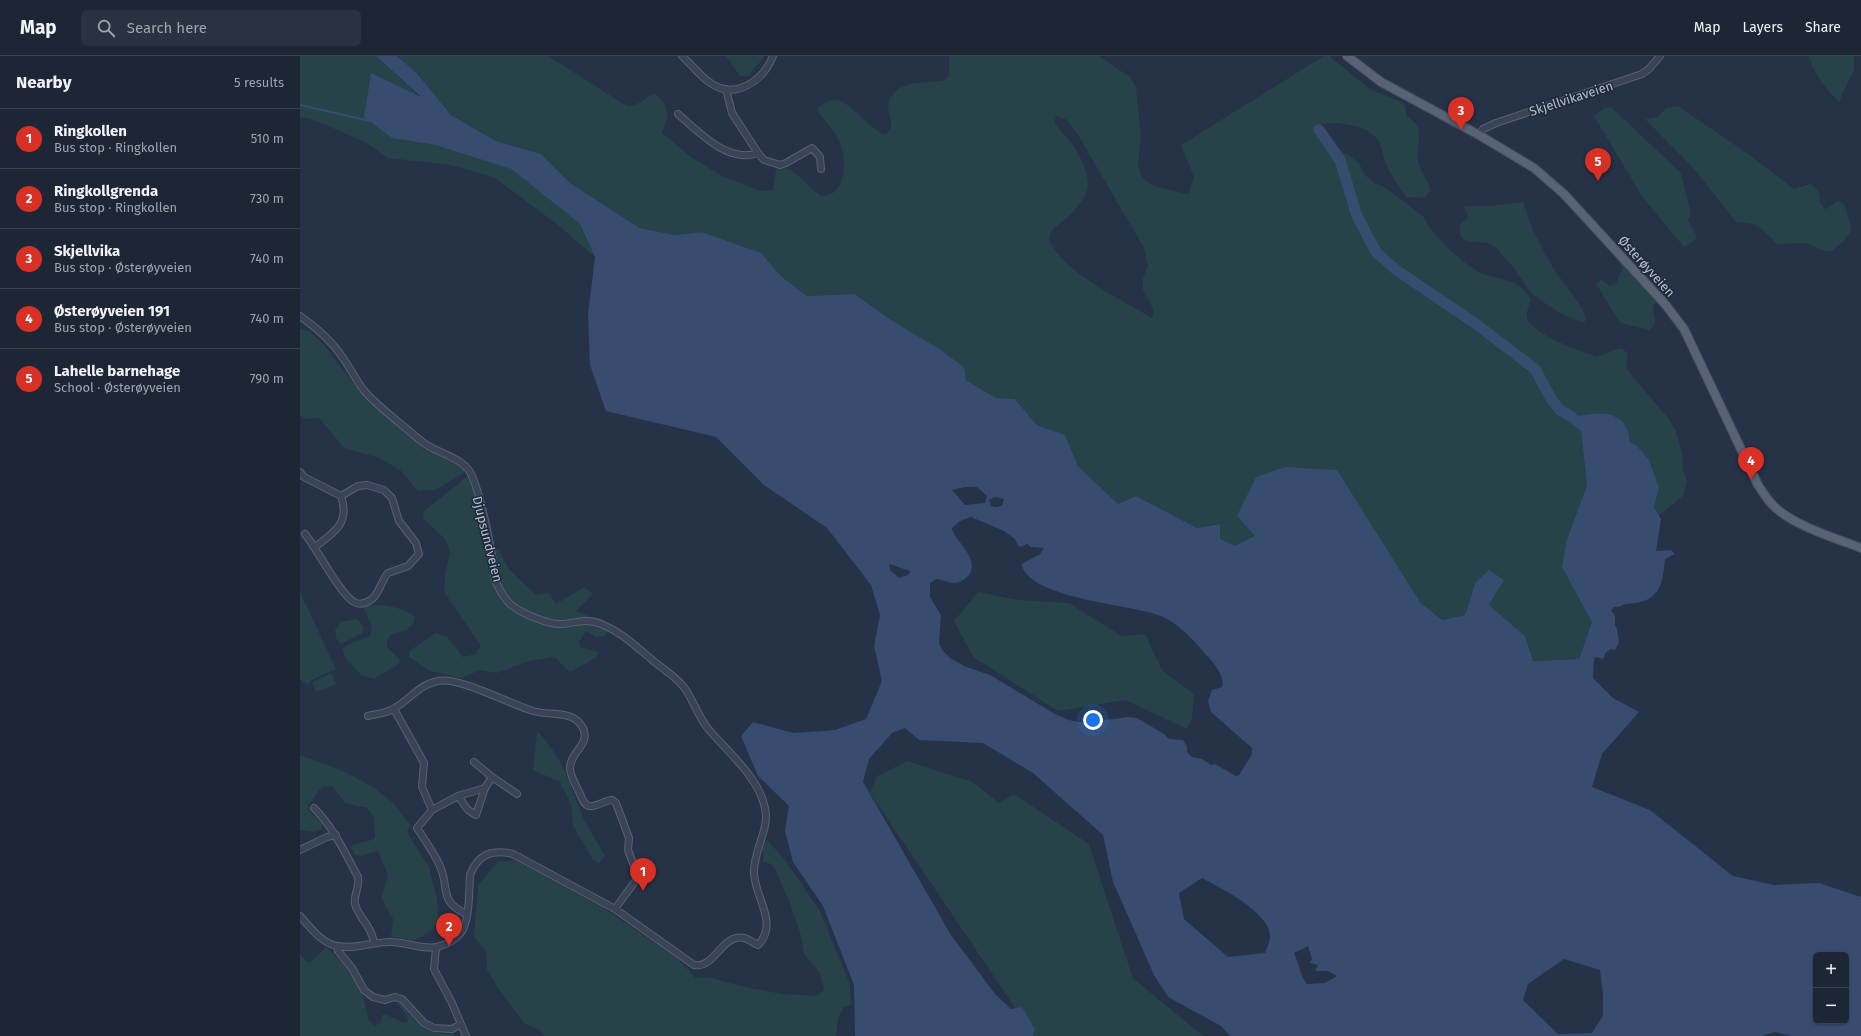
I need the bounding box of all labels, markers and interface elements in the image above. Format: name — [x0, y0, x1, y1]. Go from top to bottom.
search box — [81, 10, 361, 46]
text: Map — [20, 16, 57, 39]
icon: search — [95, 17, 117, 39]
text: Search here — [127, 19, 207, 37]
text: Map — [1694, 19, 1720, 36]
text: Layers — [1742, 19, 1783, 36]
text: Share — [1805, 19, 1841, 36]
text: Nearby — [16, 72, 71, 93]
text: 5 results — [234, 75, 284, 90]
street label: Skjellvikaveien — [1527, 78, 1615, 119]
pin: 3 — [1448, 97, 1474, 130]
text: Ringkollen — [54, 122, 127, 140]
text: 1 — [26, 131, 32, 146]
text: 510 m — [251, 131, 284, 146]
text: Bus stop · Ringkollen — [54, 140, 177, 155]
pin: 5 — [1585, 148, 1611, 181]
text: Ringkollgrenda — [54, 182, 158, 200]
text: 2 — [26, 191, 32, 206]
text: 730 m — [250, 191, 284, 206]
text: Bus stop · Ringkollen — [54, 200, 177, 215]
street label: Østerøyveien — [1615, 233, 1678, 300]
text: Skjellvika — [54, 242, 120, 260]
text: 3 — [26, 251, 32, 266]
text: 740 m — [250, 251, 284, 266]
text: Bus stop · Østerøyveien — [54, 260, 192, 275]
text: Østerøyveien 191 — [54, 302, 170, 320]
text: 4 — [25, 311, 33, 326]
text: 740 m — [250, 311, 284, 326]
text: Bus stop · Østerøyveien — [54, 320, 192, 335]
text: Lahelle barnehage — [54, 362, 180, 380]
text: 5 — [26, 371, 32, 386]
text: 790 m — [250, 371, 284, 386]
text: School · Østerøyveien — [54, 380, 181, 395]
pin: 4 — [1738, 447, 1764, 480]
street label: Djupsundveien — [470, 495, 505, 584]
your location — [1083, 710, 1103, 730]
pin: 1 — [630, 858, 656, 891]
pin: 2 — [436, 913, 462, 946]
map controls — [1813, 952, 1849, 1024]
button: + — [1813, 952, 1849, 988]
button: − — [1813, 988, 1849, 1024]

